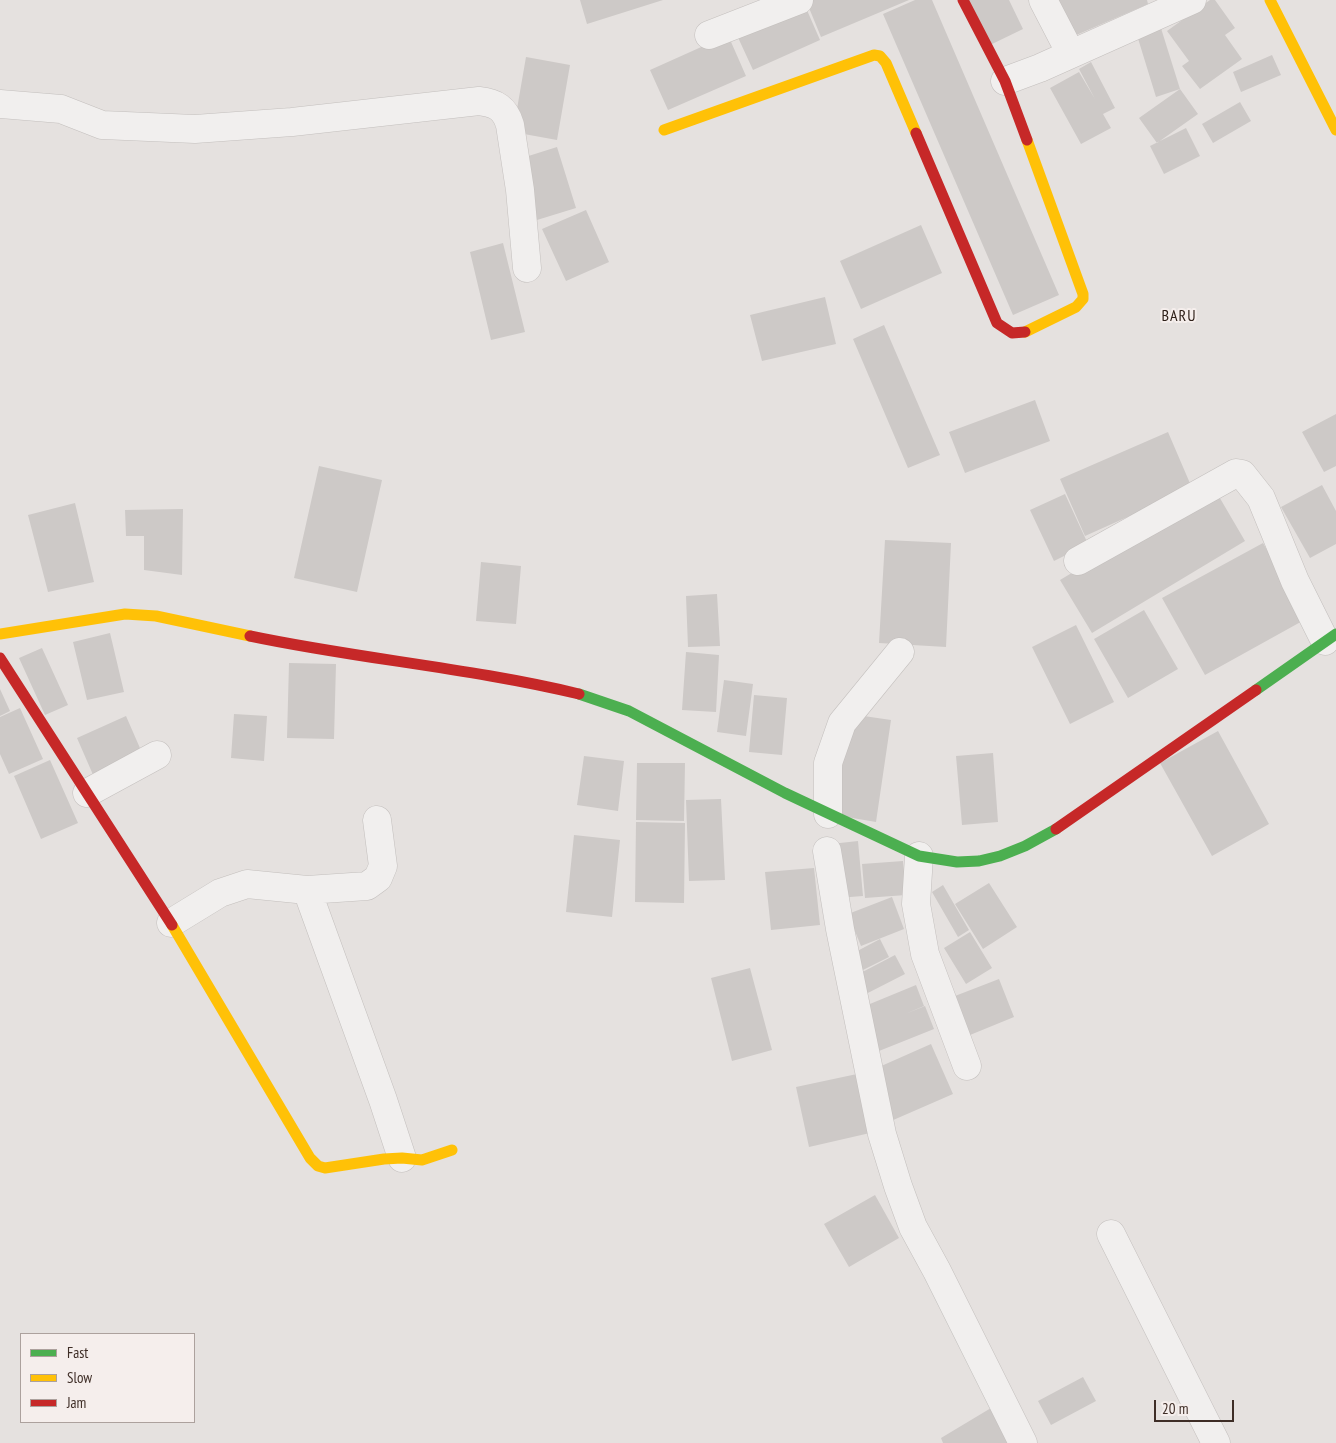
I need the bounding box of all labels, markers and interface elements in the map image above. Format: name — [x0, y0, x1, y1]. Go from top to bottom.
district label: BARU — [1161, 306, 1197, 326]
legend — [20, 1333, 195, 1423]
text: Fast — [67, 1343, 88, 1362]
text: Slow — [67, 1368, 92, 1387]
scale bar — [1156, 1390, 1236, 1422]
text: Jam — [67, 1393, 86, 1412]
text: 20 m — [1162, 1399, 1188, 1418]

